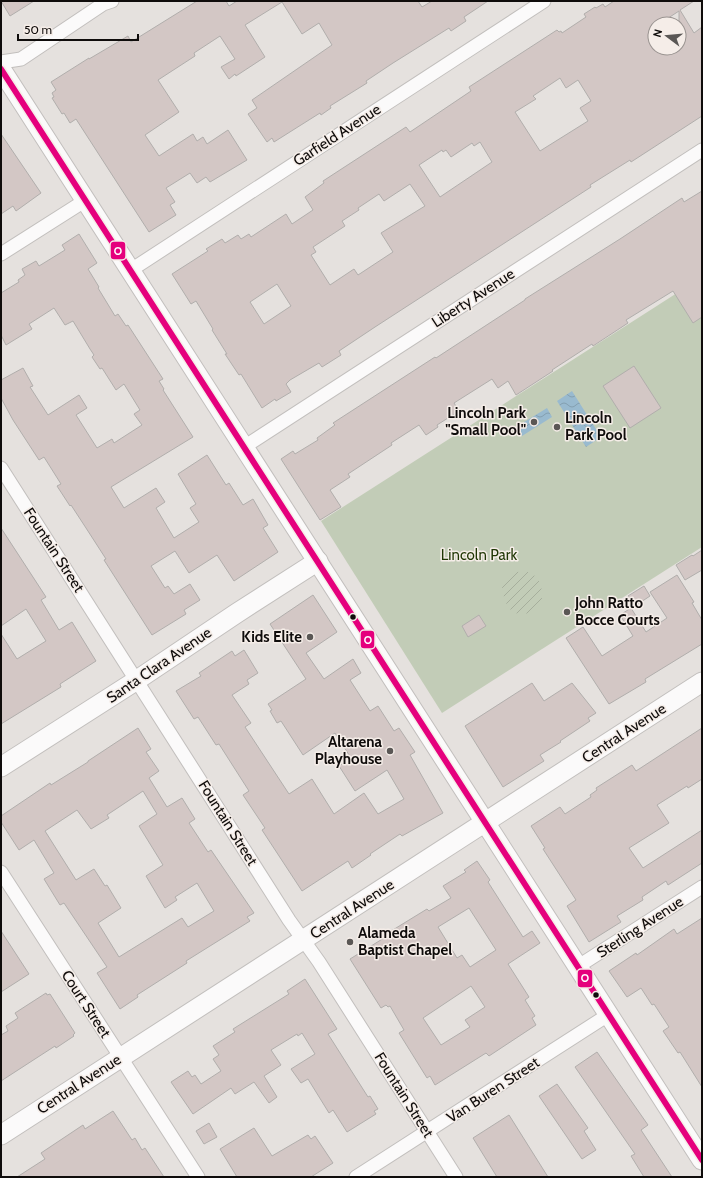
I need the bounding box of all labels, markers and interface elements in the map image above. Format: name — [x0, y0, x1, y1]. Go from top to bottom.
scale bar — [18, 16, 138, 42]
north arrow — [647, 16, 687, 56]
text: 50 m — [24, 22, 52, 37]
text: N — [650, 28, 665, 39]
street label: Garfield Avenue — [290, 100, 384, 170]
line badge: O — [110, 241, 126, 260]
text: O — [114, 244, 122, 258]
street label: Liberty Avenue — [428, 264, 518, 331]
place label: Lincoln Park "Small Pool" — [445, 404, 527, 439]
place label: Lincoln Park Pool — [565, 409, 627, 444]
marker: Lincoln Park "Small Pool" — [529, 417, 539, 427]
marker: Lincoln Park Pool — [552, 422, 562, 432]
street label: Fountain Street — [20, 504, 88, 596]
park label: Lincoln Park — [441, 546, 517, 564]
place label: John Ratto Bocce Courts — [574, 594, 660, 629]
marker: John Ratto Bocce Courts — [562, 607, 572, 617]
unlabelled marker — [348, 612, 358, 622]
street label: Santa Clara Avenue — [103, 623, 215, 707]
place label: Kids Elite — [241, 628, 302, 646]
line badge: O — [360, 630, 375, 649]
marker: Kids Elite — [305, 632, 315, 642]
text: O — [364, 633, 372, 647]
street label: Central Avenue — [579, 699, 670, 767]
place label: Altarena Playhouse — [315, 733, 383, 768]
marker: Altarena Playhouse — [385, 746, 395, 756]
street label: Fountain Street — [195, 777, 261, 869]
street label: Central Avenue — [307, 875, 398, 943]
street label: Sterling Avenue — [593, 892, 687, 962]
place label: Alameda Baptist Chapel — [358, 924, 452, 959]
marker: Alameda Baptist Chapel — [345, 937, 355, 947]
street label: Court Street — [58, 967, 114, 1041]
line badge: O — [577, 969, 593, 988]
text: O — [581, 971, 589, 985]
unlabelled marker — [591, 990, 601, 1000]
street label: Fountain Street — [371, 1049, 437, 1141]
street label: Central Avenue — [34, 1050, 125, 1118]
street label: Van Buren Street — [443, 1053, 543, 1127]

